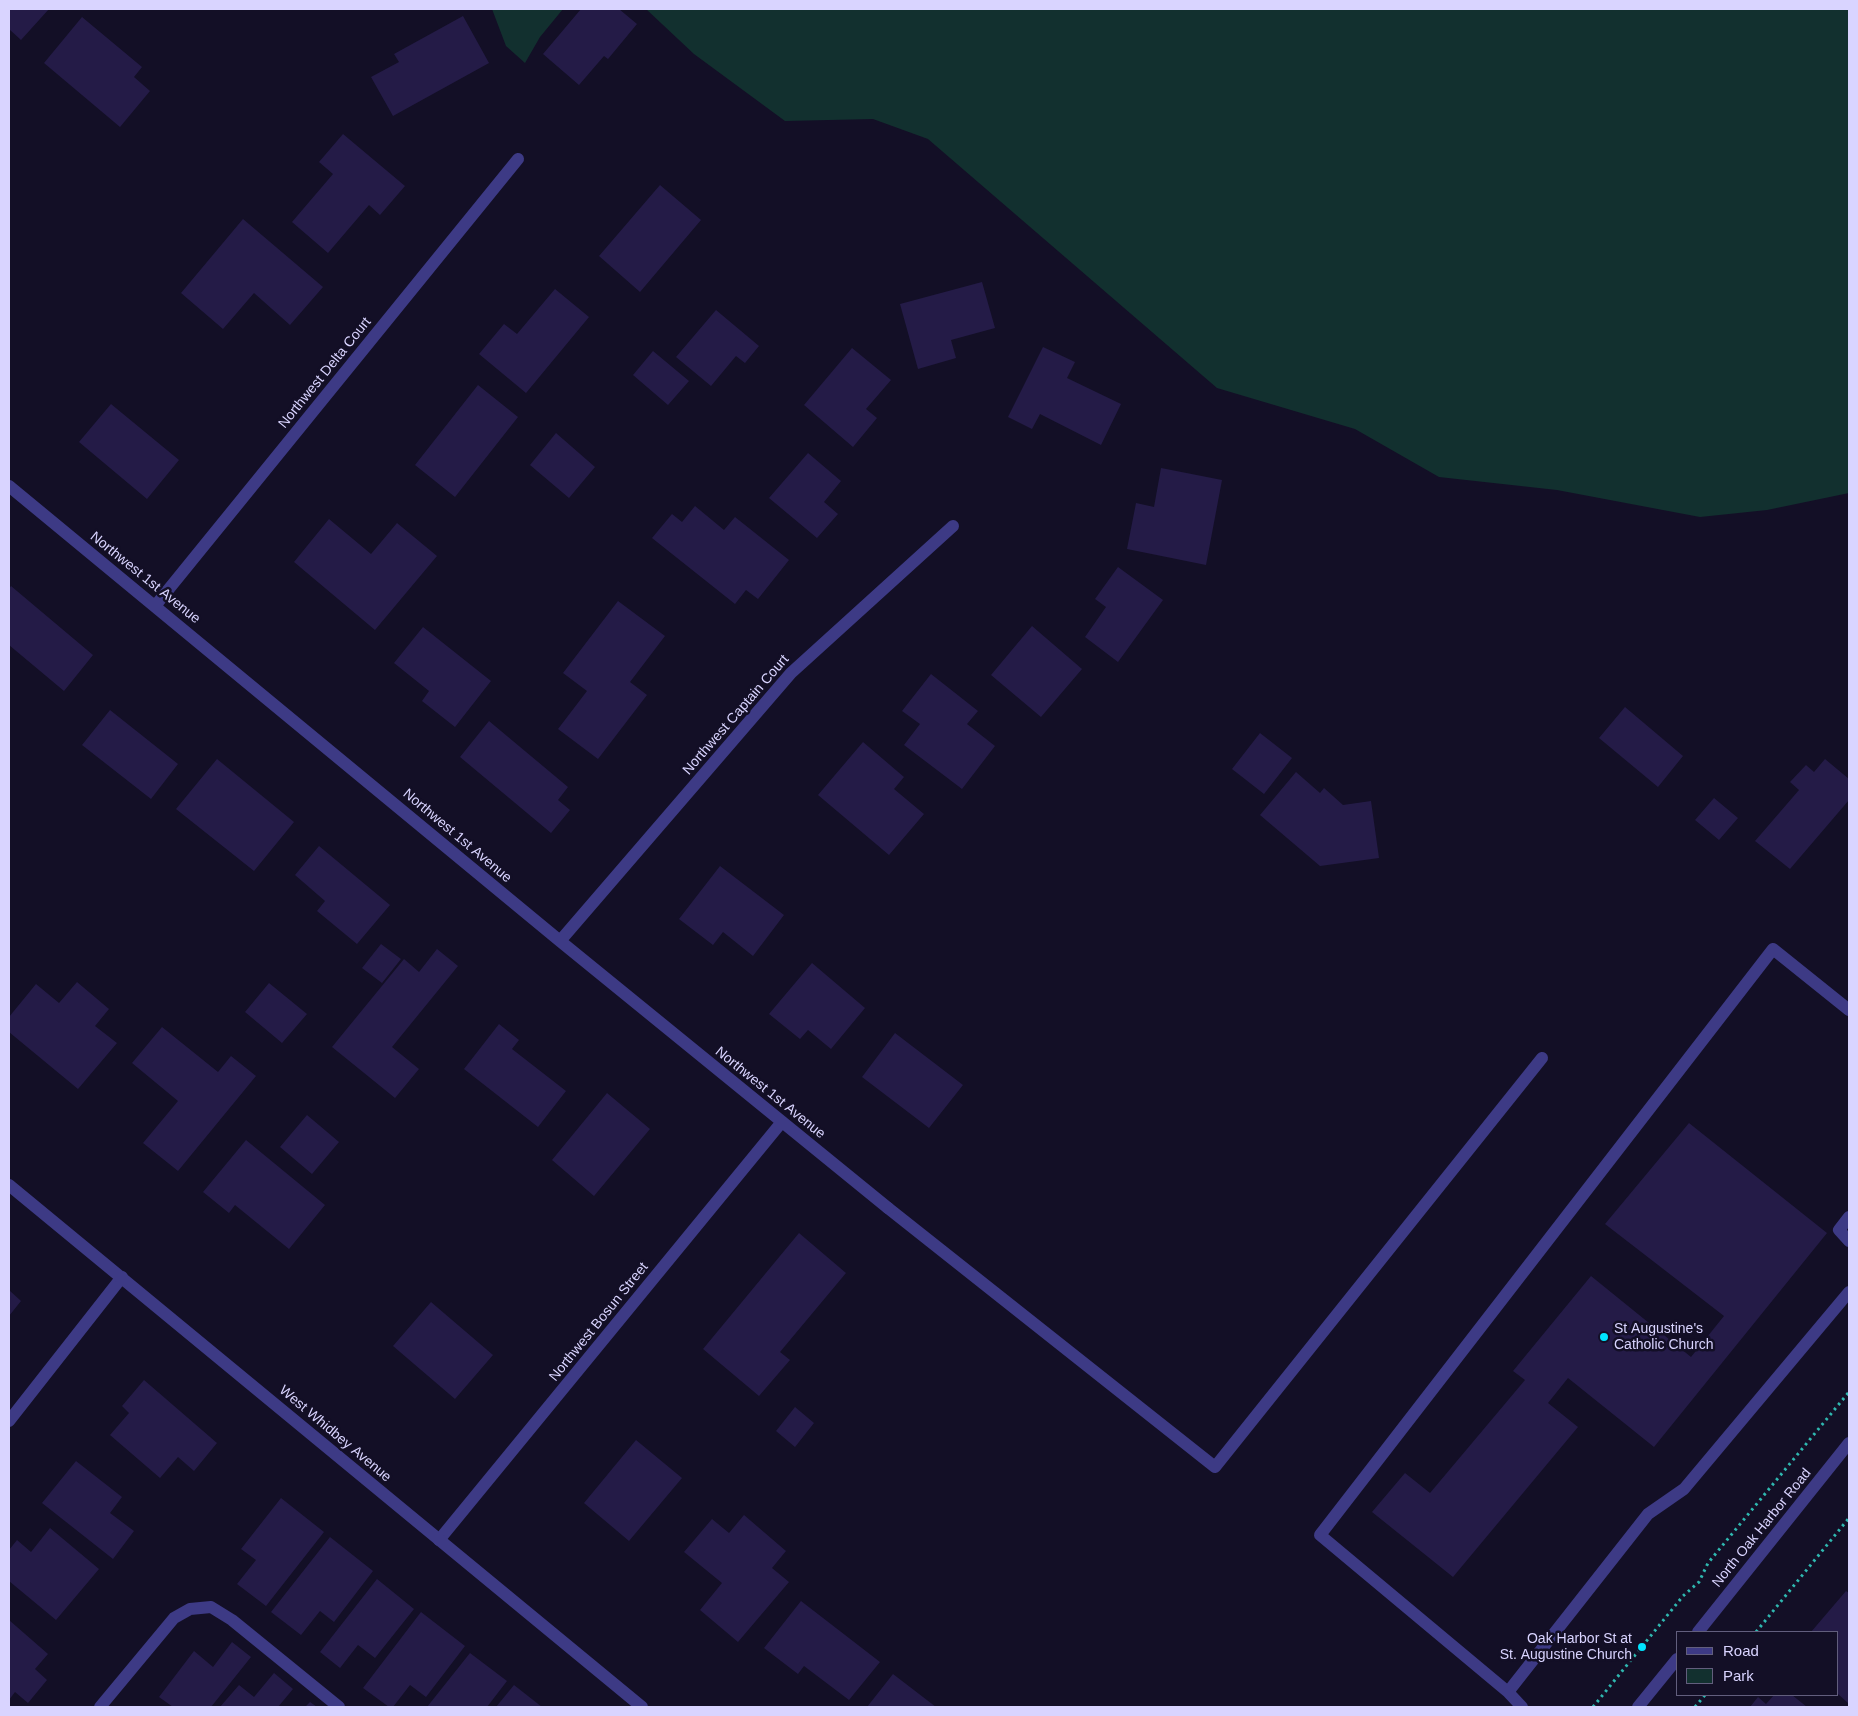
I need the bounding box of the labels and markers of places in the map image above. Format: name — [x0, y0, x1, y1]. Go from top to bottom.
place label: St Augustine's Catholic Church — [1614, 1321, 1714, 1354]
marker: St Augustine's Catholic Church — [1598, 1331, 1610, 1343]
place label: Oak Harbor St at St. Augustine Church — [1500, 1631, 1632, 1664]
marker: Oak Harbor St at St. Augustine Church — [1636, 1641, 1648, 1653]

